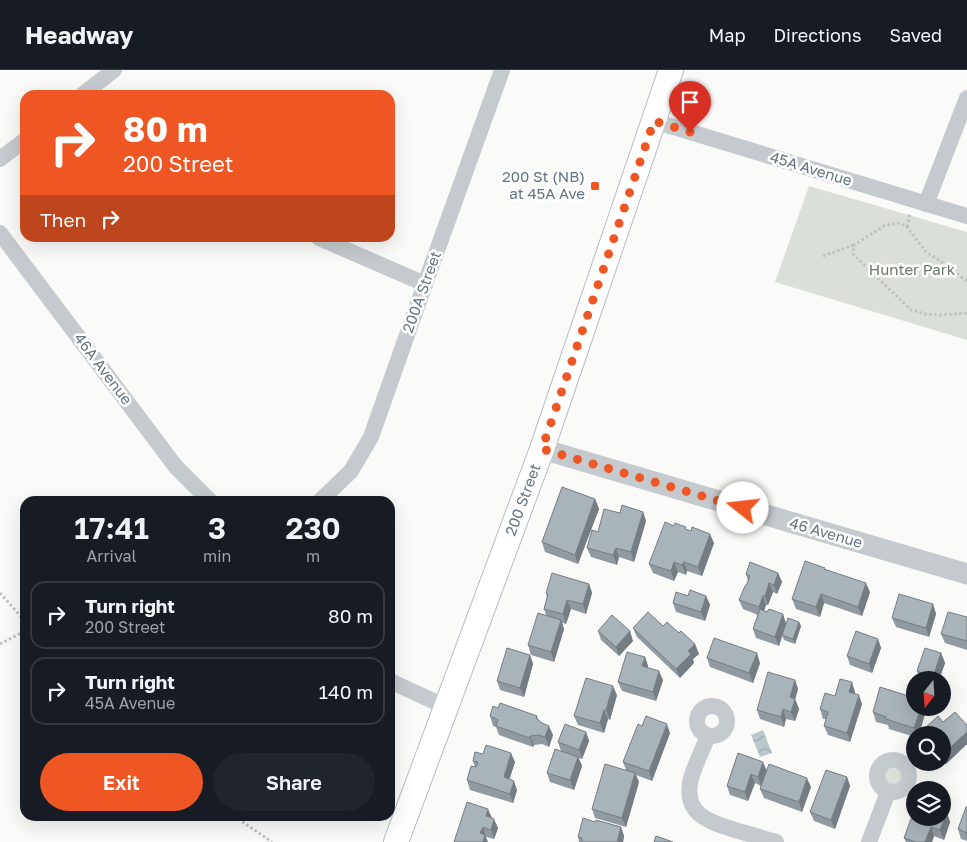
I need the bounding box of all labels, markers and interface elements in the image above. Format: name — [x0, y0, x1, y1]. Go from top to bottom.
text: Headway — [25, 20, 133, 49]
text: Map — [709, 24, 745, 46]
text: Directions — [773, 24, 861, 46]
text: Saved — [889, 24, 942, 46]
pin — [669, 81, 711, 132]
icon: arrive — [676, 88, 704, 116]
text: 80 m — [123, 108, 208, 150]
icon: right — [40, 110, 105, 175]
street label: 45A Avenue — [768, 147, 855, 189]
text: 200 Street — [123, 150, 234, 177]
place label: 200 St (NB) at 45A Ave — [502, 167, 585, 202]
marker: 200 St (NB) at 45A Ave — [589, 180, 601, 192]
icon: right — [96, 205, 124, 233]
text: Then — [40, 208, 86, 231]
street label: 200A Street — [398, 248, 444, 335]
park label: Hunter Park — [869, 260, 956, 278]
street label: 46A Avenue — [71, 329, 137, 408]
street label: 200 Street — [501, 461, 544, 538]
position arrow — [716, 481, 768, 533]
text: 17:41 — [74, 510, 149, 546]
text: 3 — [208, 510, 226, 546]
text: 230 — [286, 510, 341, 546]
street label: 46 Avenue — [788, 513, 865, 551]
text: Arrival — [86, 546, 137, 566]
text: min — [203, 546, 231, 566]
text: m — [306, 546, 320, 566]
text: Turn right — [85, 594, 175, 617]
icon: right — [42, 601, 70, 629]
text: 80 m — [328, 604, 373, 627]
text: 200 Street — [85, 617, 165, 637]
text: Turn right — [85, 670, 175, 693]
north arrow — [906, 671, 951, 716]
map controls — [906, 671, 951, 826]
icon: right — [42, 677, 70, 705]
text: 140 m — [319, 680, 373, 703]
text: 45A Avenue — [85, 693, 175, 713]
button: search — [906, 726, 951, 771]
button: Exit — [40, 753, 203, 811]
button: Share — [213, 753, 375, 811]
button: layers — [906, 781, 951, 826]

